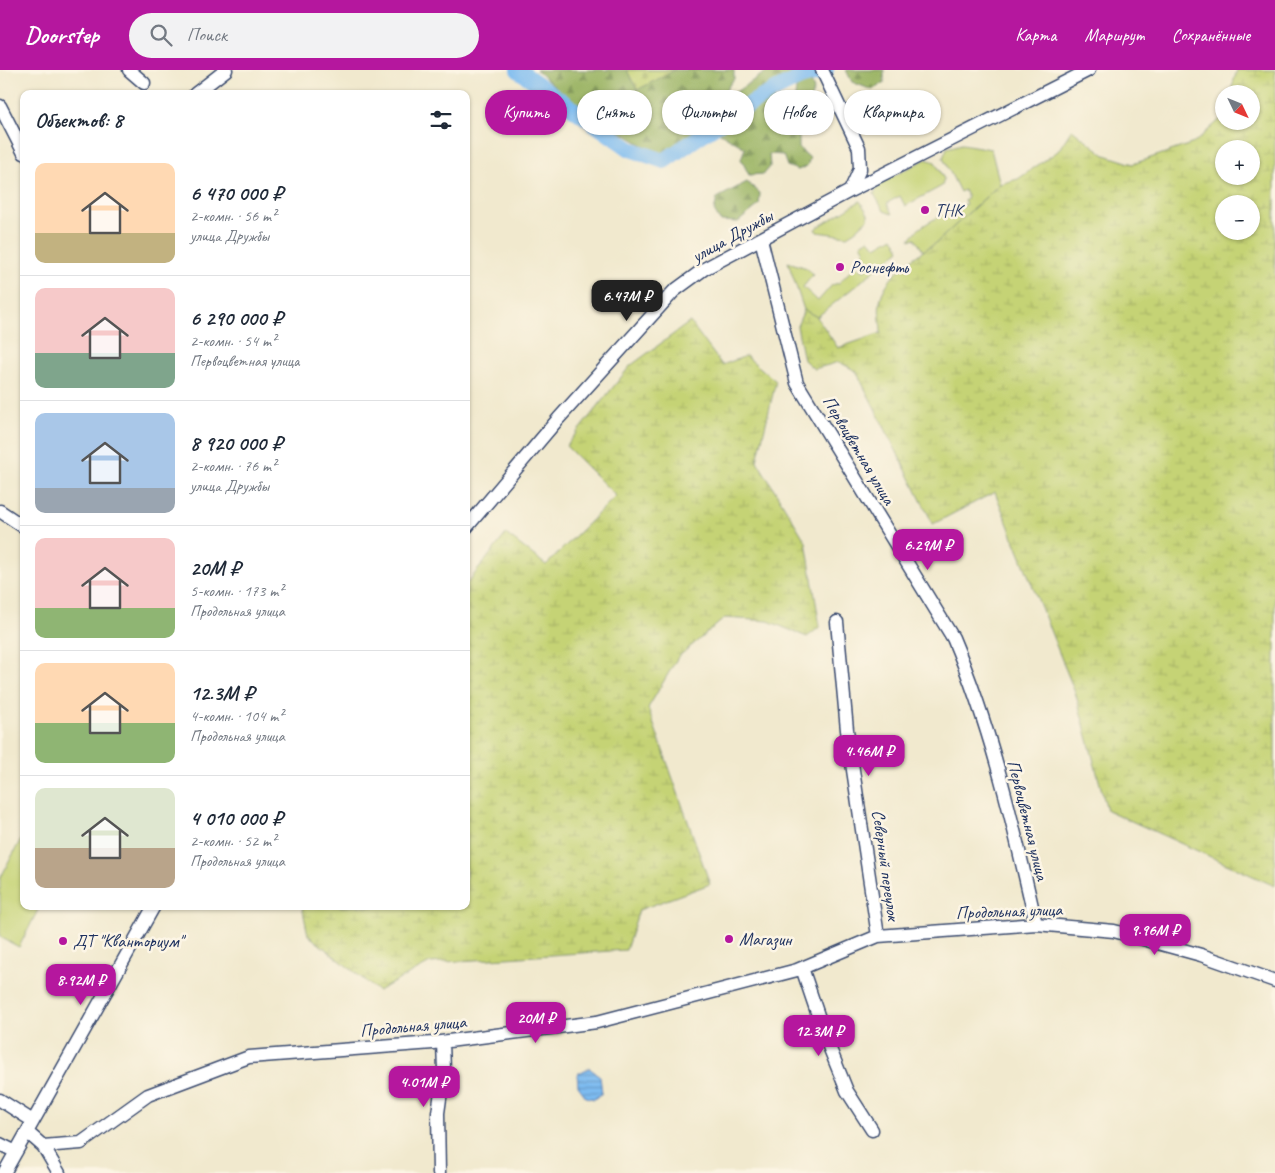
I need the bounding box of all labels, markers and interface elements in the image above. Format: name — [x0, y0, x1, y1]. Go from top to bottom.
search box — [129, 13, 479, 58]
text: Doorstep — [25, 20, 99, 50]
icon: search — [147, 21, 175, 49]
text: Поиск — [187, 23, 227, 47]
text: Карта — [1015, 24, 1056, 46]
text: Маршрут — [1084, 24, 1144, 46]
text: Сохранённые — [1172, 24, 1250, 46]
north arrow — [1215, 85, 1260, 130]
map controls — [1215, 85, 1260, 240]
chip: Купить — [485, 90, 567, 135]
chip: Снять — [577, 90, 652, 135]
chip: Фильтры — [662, 90, 754, 135]
chip: Новое — [764, 90, 834, 135]
chip: Квартира — [844, 90, 941, 135]
icon: filters — [427, 106, 455, 134]
text: Объектов: 8 — [35, 107, 123, 133]
button: + — [1215, 140, 1260, 185]
text: 6 470 000 ₽ — [190, 180, 283, 206]
icon: home — [75, 183, 135, 243]
button: − — [1215, 195, 1260, 240]
place label: ТНК — [935, 199, 965, 221]
street label: улица Дружбы — [687, 204, 778, 268]
marker: ТНК — [919, 204, 931, 216]
text: 2-комн. · 56 m² — [190, 206, 276, 226]
text: улица Дружбы — [190, 226, 269, 246]
place label: Роснефть — [850, 256, 909, 278]
marker: Роснефть — [834, 261, 846, 273]
pin: 6.47M ₽ — [581, 280, 673, 322]
text: 6.47M ₽ — [603, 286, 651, 306]
text: 6 290 000 ₽ — [190, 305, 282, 331]
icon: home — [75, 308, 135, 368]
text: 2-комн. · 54 m² — [190, 331, 276, 351]
text: Первоцветная улица — [190, 351, 299, 371]
street label: Первоцветная улица — [818, 392, 901, 510]
text: 8 920 000 ₽ — [190, 430, 282, 456]
icon: home — [75, 433, 135, 493]
text: 2-комн. · 76 m² — [190, 456, 276, 476]
text: улица Дружбы — [190, 476, 269, 496]
pin: 6.29M ₽ — [882, 528, 974, 571]
text: 6.29M ₽ — [904, 535, 952, 555]
text: 20M ₽ — [190, 555, 240, 581]
icon: home — [75, 558, 135, 618]
text: 5-комн. · 173 m² — [190, 581, 283, 601]
text: Продольная улица — [190, 601, 285, 621]
text: 12.3M ₽ — [190, 680, 254, 706]
icon: home — [75, 683, 135, 743]
text: 4-комн. · 104 m² — [190, 706, 283, 726]
text: Продольная улица — [190, 726, 285, 746]
pin: 4.46M ₽ — [823, 734, 915, 777]
text: 4.46M ₽ — [845, 741, 893, 761]
street label: Первоцветная улица — [1002, 758, 1054, 884]
text: 4 010 000 ₽ — [190, 805, 282, 831]
icon: home — [75, 808, 135, 868]
street label: Северный переулок — [867, 808, 905, 924]
text: 2-комн. · 52 m² — [190, 831, 276, 851]
text: Продольная улица — [190, 851, 285, 871]
street label: Продольная улица — [955, 898, 1064, 924]
pin: 9.96M ₽ — [1109, 914, 1201, 956]
text: 9.96M ₽ — [1131, 920, 1179, 940]
place label: Магазин — [739, 928, 793, 951]
place label: ДТ "Кванториум" — [73, 930, 186, 952]
marker: Магазин — [723, 933, 735, 945]
marker: ДТ "Кванториум" — [57, 935, 69, 947]
pin: 8.92M ₽ — [35, 964, 127, 1006]
text: 8.92M ₽ — [57, 970, 105, 990]
pin: 20M ₽ — [501, 1002, 571, 1044]
text: 20M ₽ — [517, 1008, 555, 1028]
street label: Продольная улица — [359, 1010, 468, 1042]
pin: 12.3M ₽ — [773, 1014, 865, 1057]
text: 12.3M ₽ — [795, 1021, 843, 1041]
pin: 4.01M ₽ — [378, 1066, 470, 1108]
text: 4.01M ₽ — [400, 1072, 448, 1092]

